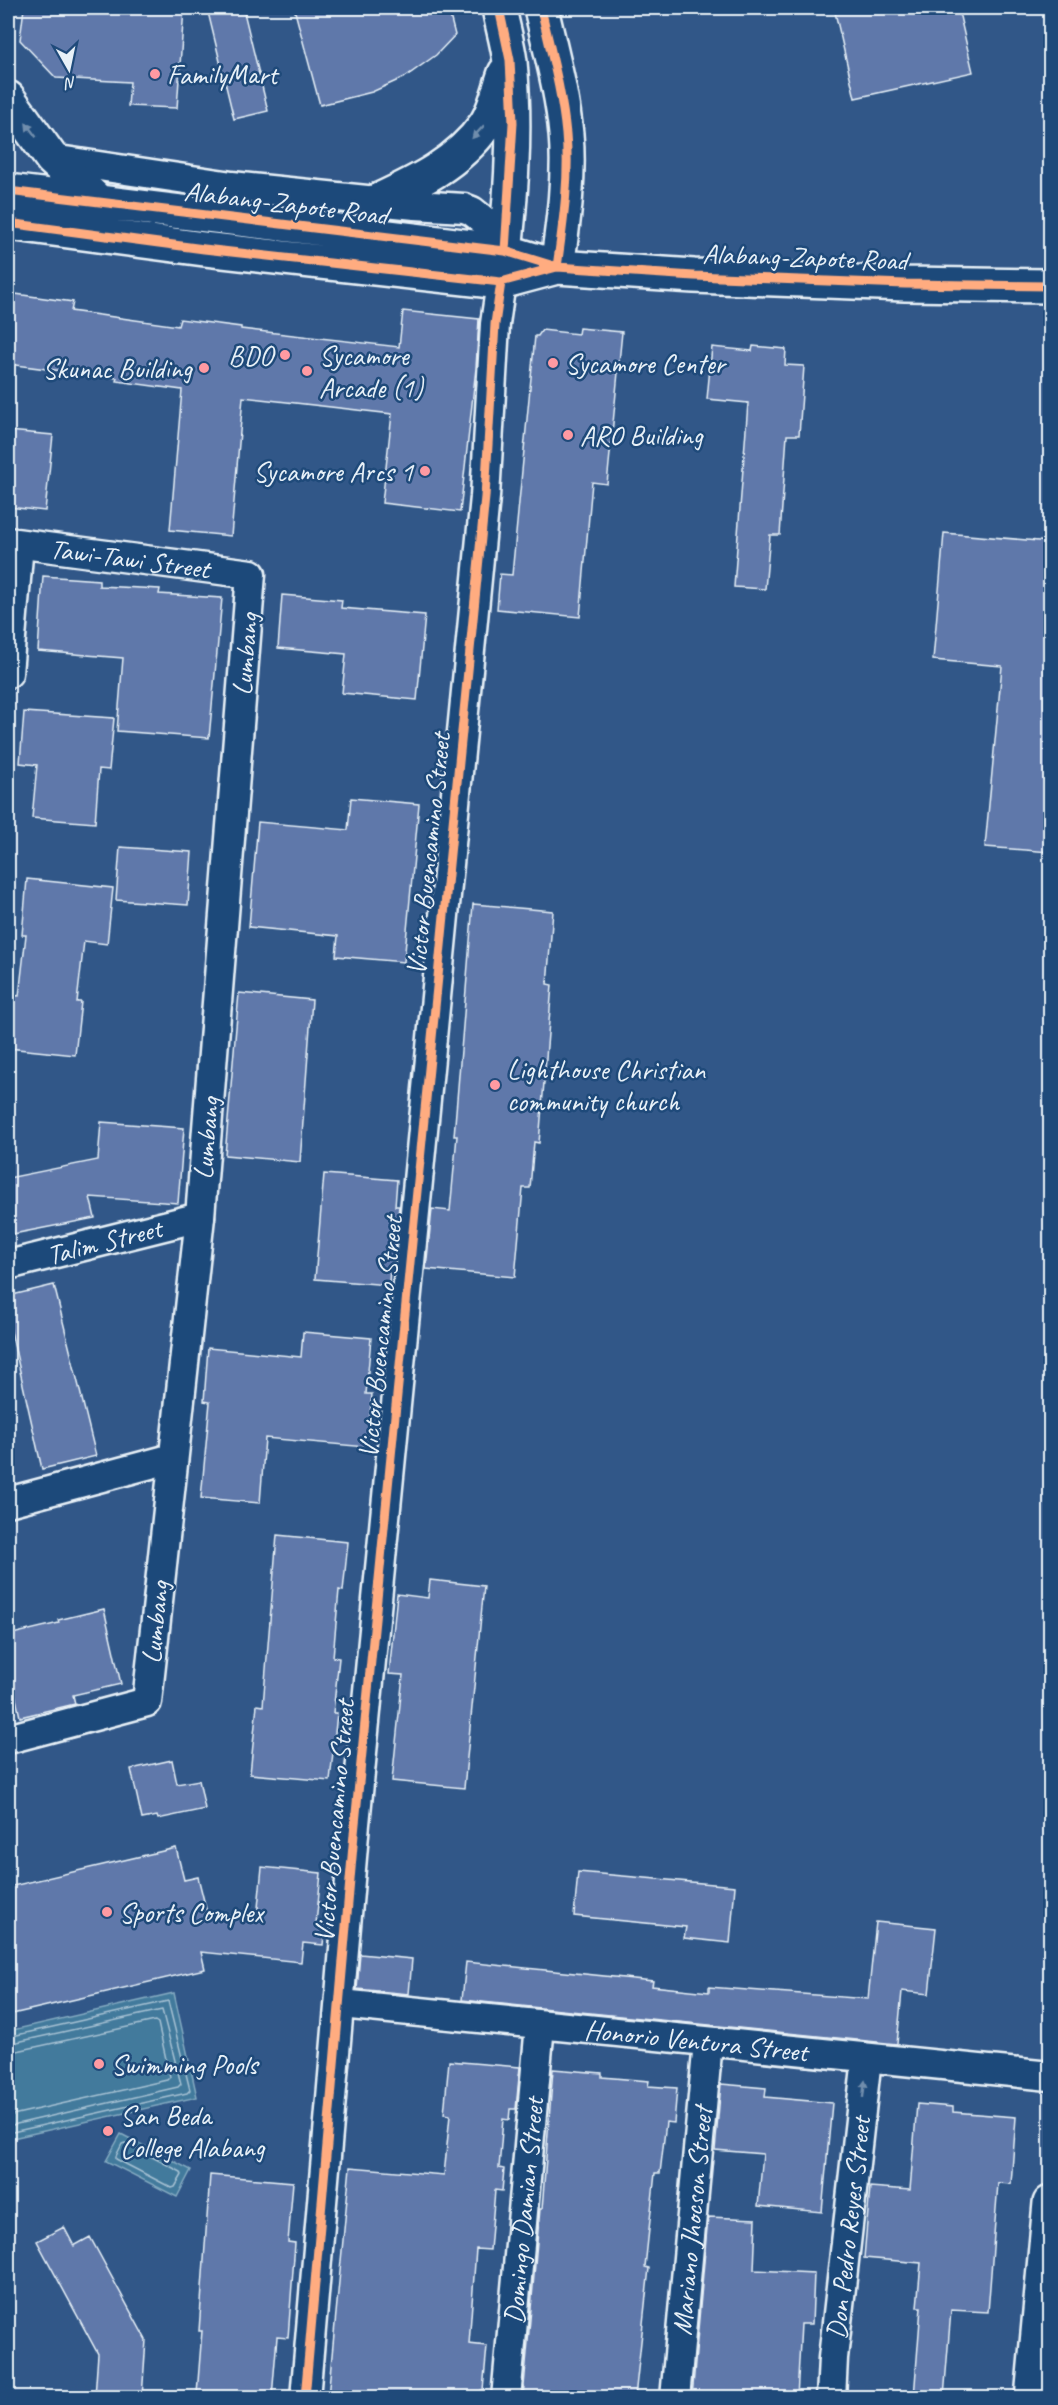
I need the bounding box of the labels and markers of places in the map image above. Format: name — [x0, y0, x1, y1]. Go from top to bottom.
place label: FamilyMart — [167, 57, 280, 92]
marker: FamilyMart — [148, 67, 162, 81]
place label: BDO — [228, 338, 276, 373]
place label: Sycamore Arcade (1) — [319, 338, 425, 405]
place label: Sycamore Center — [565, 346, 728, 381]
marker: BDO — [278, 348, 292, 362]
place label: Skunac Building — [43, 351, 193, 386]
marker: Sycamore Center — [546, 356, 560, 370]
marker: Skunac Building — [197, 361, 211, 375]
marker: Sycamore Arcade (1) — [300, 364, 314, 378]
place label: ARO Building — [580, 418, 704, 453]
marker: ARO Building — [561, 428, 575, 442]
place label: Sycamore Arcs 1 — [253, 454, 414, 489]
marker: Sycamore Arcs 1 — [418, 464, 432, 478]
place label: Lighthouse Christian community church — [507, 1052, 707, 1119]
marker: Lighthouse Christian community church — [488, 1078, 502, 1092]
place label: Sports Complex — [119, 1895, 265, 1930]
marker: Sports Complex — [100, 1905, 114, 1919]
place label: Swimming Pools — [111, 2047, 260, 2082]
marker: Swimming Pools — [92, 2057, 106, 2071]
place label: San Beda College Alabang — [120, 2098, 266, 2165]
marker: San Beda College Alabang — [101, 2124, 115, 2138]

